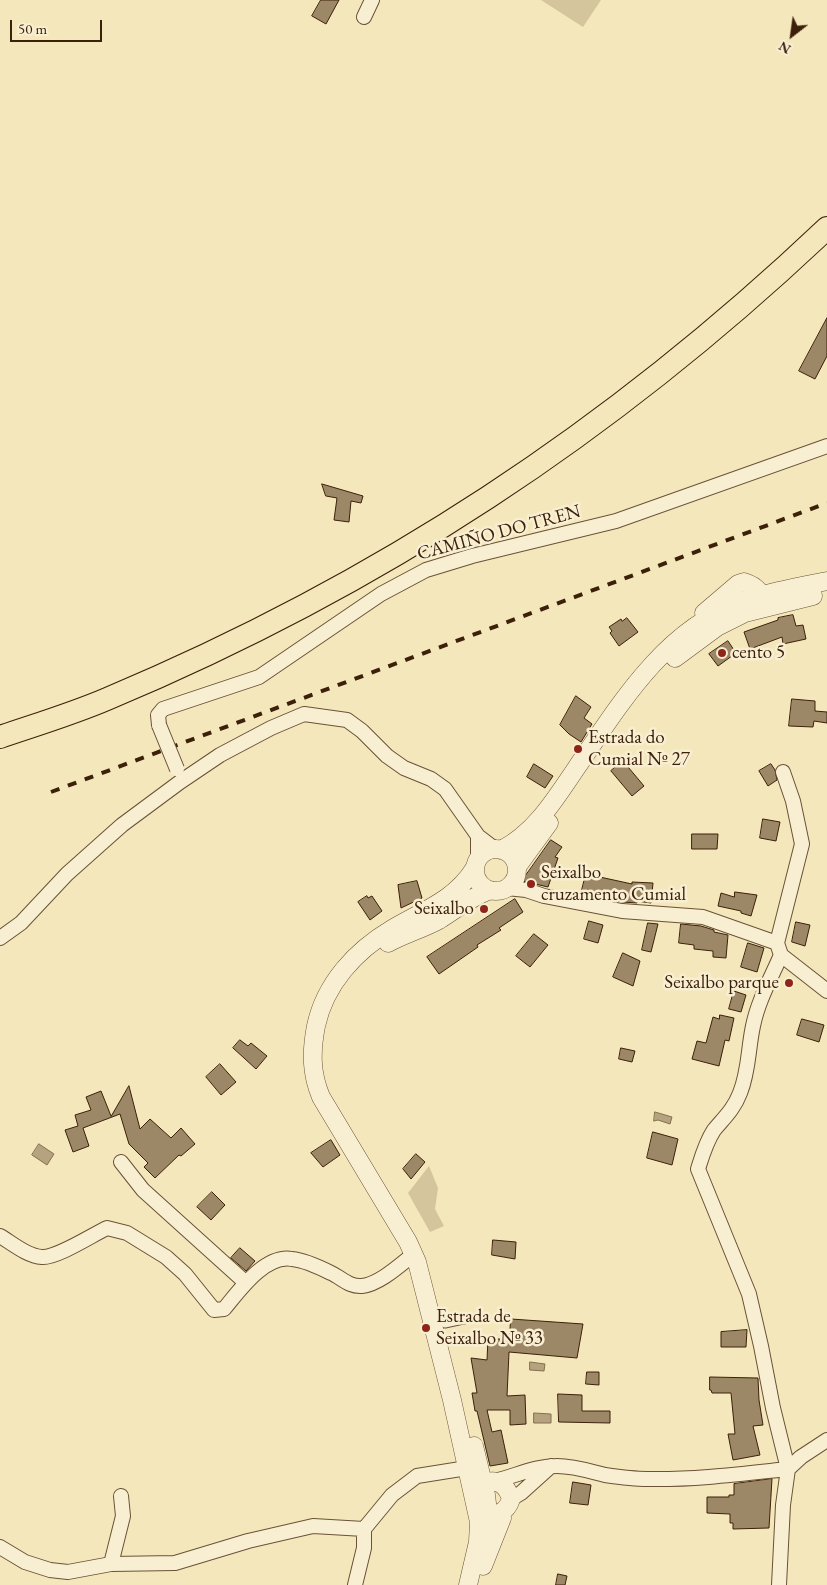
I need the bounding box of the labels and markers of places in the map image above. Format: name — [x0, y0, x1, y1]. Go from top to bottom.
place label: cento 5 — [732, 642, 785, 664]
marker: cento 5 — [716, 647, 728, 659]
place label: Estrada do Cumial Nº 27 — [588, 727, 690, 771]
marker: Estrada do Cumial Nº 27 — [572, 743, 584, 755]
place label: Seixalbo cruzamento Cumial — [541, 862, 686, 906]
marker: Seixalbo cruzamento Cumial — [525, 878, 537, 890]
place label: Seixalbo — [414, 898, 474, 920]
marker: Seixalbo — [478, 903, 490, 915]
place label: Seixalbo parque — [664, 972, 779, 994]
marker: Seixalbo parque — [783, 977, 795, 989]
place label: Estrada de Seixalbo Nº 33 — [436, 1306, 543, 1350]
marker: Estrada de Seixalbo Nº 33 — [420, 1322, 432, 1334]

